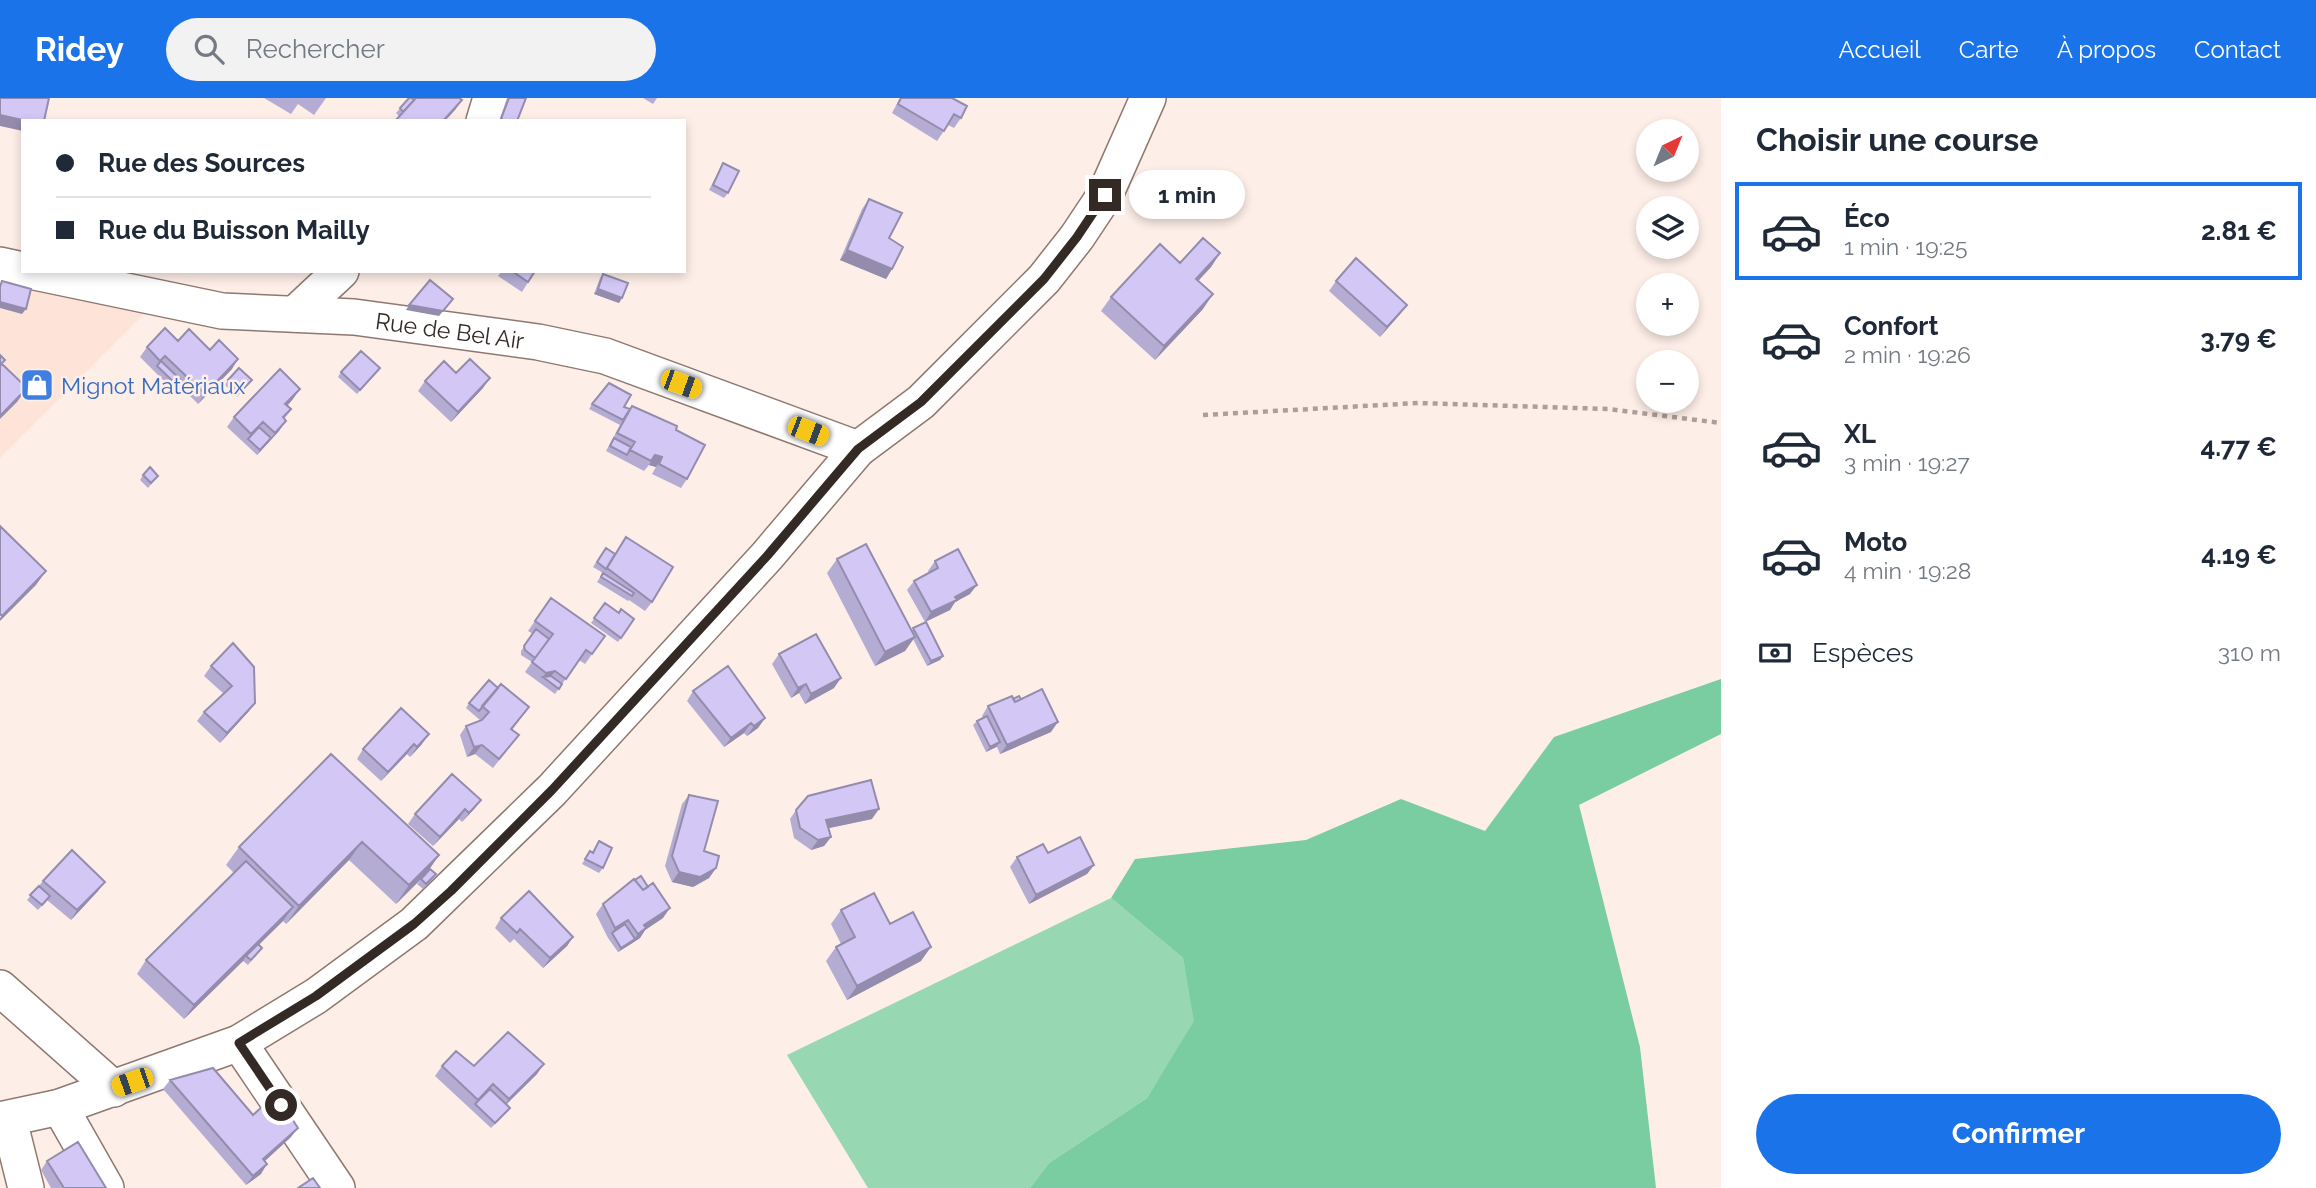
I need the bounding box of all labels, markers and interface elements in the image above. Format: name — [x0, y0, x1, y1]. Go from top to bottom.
search box — [166, 18, 656, 81]
text: Ridey — [35, 30, 124, 69]
icon: search — [190, 30, 228, 68]
text: Rechercher — [246, 34, 385, 64]
text: Accueil — [1839, 35, 1921, 64]
text: Carte — [1959, 35, 2019, 64]
text: À propos — [2057, 35, 2156, 64]
text: Contact — [2194, 35, 2281, 64]
north arrow — [1636, 119, 1699, 182]
map controls — [1636, 119, 1699, 413]
text: Choisir une course — [1756, 121, 2039, 158]
text: Rue des Sources — [98, 148, 305, 178]
callout: 1 min — [1130, 170, 1245, 220]
route end — [1089, 179, 1121, 211]
text: 1 min — [1158, 181, 1216, 208]
button: layers — [1636, 196, 1699, 259]
icon: car — [1760, 200, 1823, 263]
text: Éco — [1844, 203, 1890, 233]
text: Rue du Buisson Mailly — [98, 215, 370, 245]
text: 2.81 € — [2201, 216, 2277, 246]
text: 1 min · 19:25 — [1844, 233, 1968, 260]
button: + — [1636, 273, 1699, 336]
street label: Rue de Bel Air — [374, 307, 526, 353]
icon: car — [1760, 308, 1823, 371]
text: Confort — [1844, 311, 1938, 341]
text: 3.79 € — [2200, 324, 2277, 354]
text: 2 min · 19:26 — [1844, 341, 1971, 368]
button: − — [1636, 350, 1699, 413]
shop icon: Mignot Matériaux — [18, 366, 56, 404]
car — [658, 367, 705, 401]
place label: Mignot Matériaux — [61, 372, 246, 399]
car — [785, 414, 832, 448]
icon: car — [1760, 416, 1823, 479]
text: XL — [1844, 419, 1876, 449]
text: 4.77 € — [2200, 432, 2277, 462]
text: 3 min · 19:27 — [1844, 449, 1970, 476]
icon: car — [1760, 524, 1823, 587]
text: Moto — [1844, 527, 1907, 557]
text: 4.19 € — [2201, 540, 2277, 570]
text: 4 min · 19:28 — [1844, 557, 1971, 584]
icon: cash — [1756, 634, 1794, 672]
text: Espèces — [1812, 638, 1914, 668]
text: 310 m — [2218, 639, 2281, 666]
car — [109, 1065, 156, 1099]
route start — [265, 1089, 297, 1121]
button: Confirmer — [1756, 1094, 2281, 1174]

